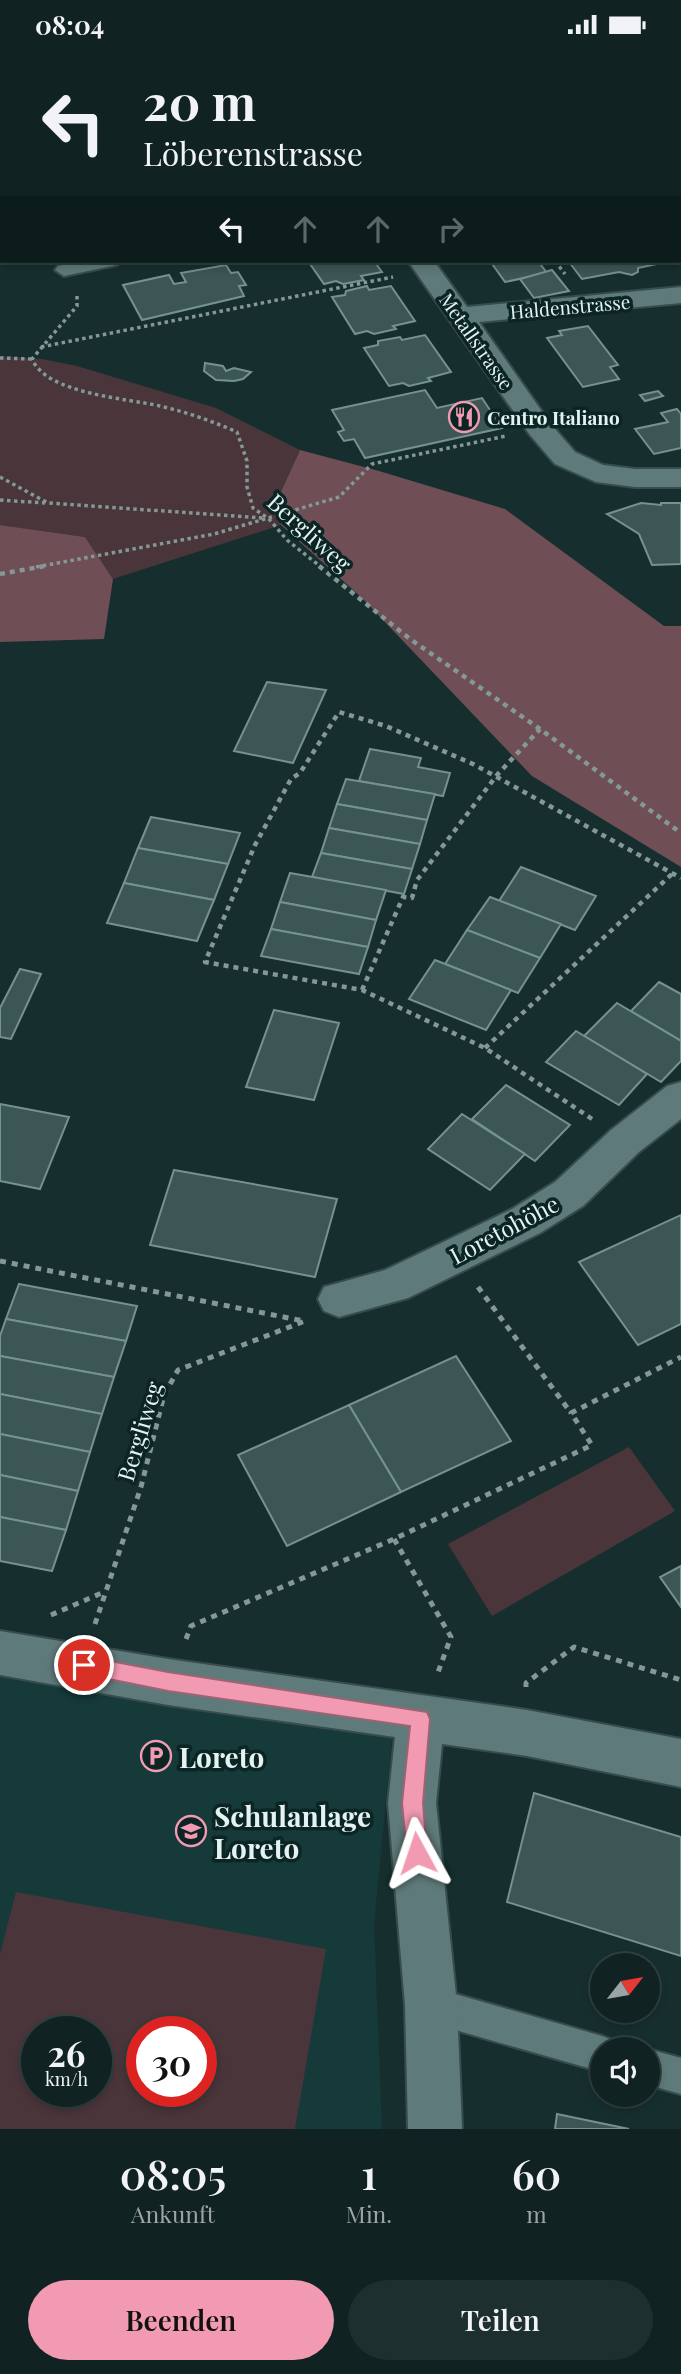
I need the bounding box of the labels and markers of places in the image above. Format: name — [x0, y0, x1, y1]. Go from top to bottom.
restaurant icon: Centro Italiano — [447, 400, 481, 434]
place label: Centro Italiano — [487, 404, 620, 430]
pin — [54, 1635, 114, 1695]
place label: Loreto — [179, 1738, 264, 1775]
parking icon: Loreto — [139, 1739, 173, 1773]
place label: Schulanlage Loreto — [214, 1797, 371, 1866]
school or university icon: Schulanlage Loreto — [174, 1814, 208, 1848]

